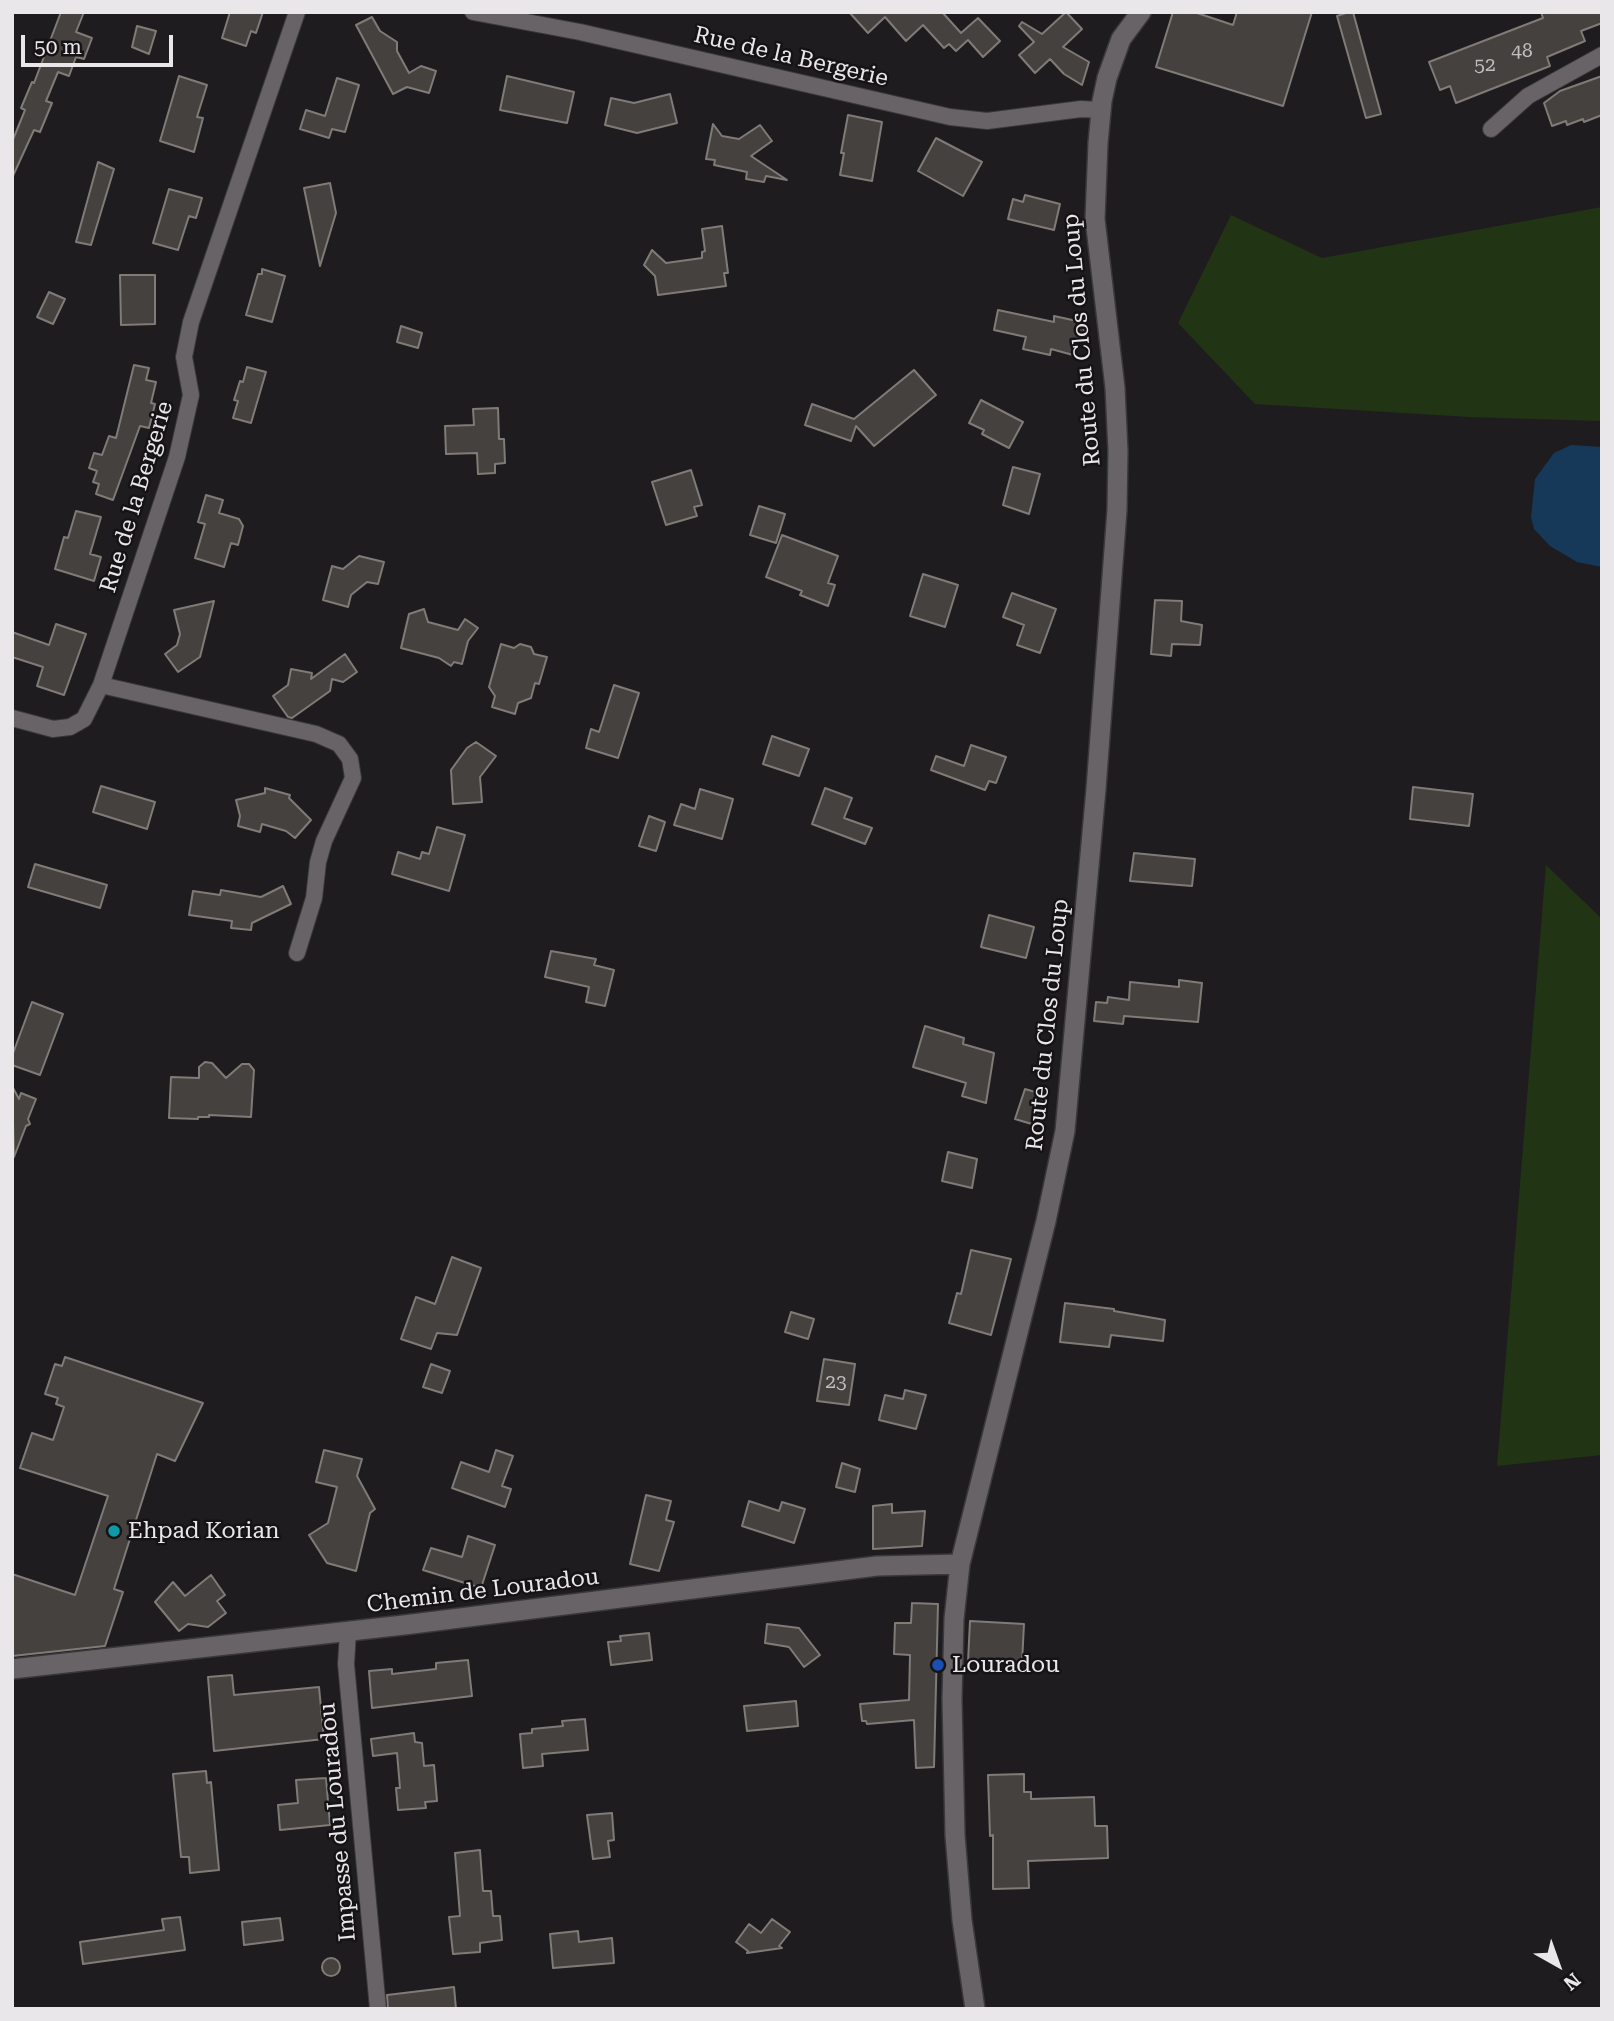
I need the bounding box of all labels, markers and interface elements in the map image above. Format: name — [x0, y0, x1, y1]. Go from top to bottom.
scale bar — [24, 21, 177, 65]
street label: Rue de la Bergerie — [691, 21, 891, 93]
text: 50 m — [34, 35, 82, 59]
house number: 48 — [1511, 40, 1533, 62]
house number: 52 — [1474, 54, 1496, 76]
street label: Route du Clos du Loup — [1057, 213, 1107, 467]
street label: Rue de la Bergerie — [95, 398, 179, 596]
street label: Route du Clos du Loup — [1021, 898, 1075, 1152]
house number: 23 — [825, 1371, 847, 1393]
place label: Ehpad Korian — [128, 1517, 280, 1545]
marker: Ehpad Korian — [106, 1523, 122, 1539]
street label: Chemin de Louradou — [365, 1563, 601, 1619]
place label: Louradou — [952, 1651, 1060, 1679]
marker: Louradou — [930, 1657, 946, 1673]
street label: Impasse du Louradou — [314, 1702, 362, 1942]
north arrow — [1523, 1930, 1593, 2000]
text: N — [1559, 1968, 1585, 1995]

